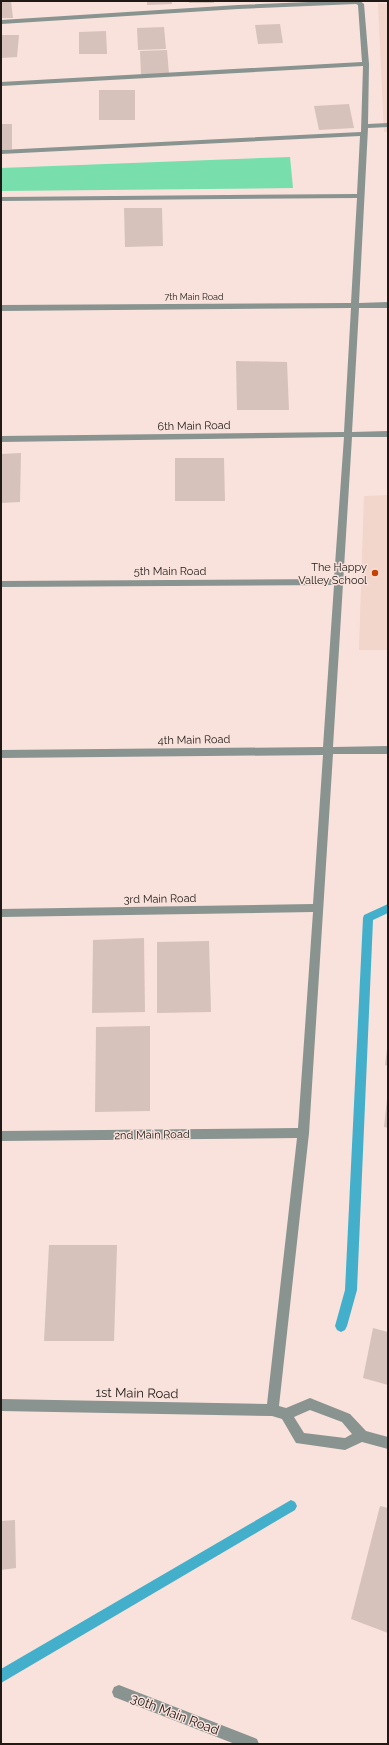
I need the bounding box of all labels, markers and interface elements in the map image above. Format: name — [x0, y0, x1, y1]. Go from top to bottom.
street label: 7th Main Road — [164, 292, 224, 302]
street label: 6th Main Road — [157, 419, 231, 433]
place label: The Happy Valley School — [298, 561, 367, 587]
street label: 5th Main Road — [134, 565, 206, 578]
marker: The Happy Valley School — [370, 568, 380, 578]
street label: 4th Main Road — [158, 733, 231, 747]
street label: 3rd Main Road — [123, 892, 197, 906]
street label: 2nd Main Road — [114, 1128, 190, 1142]
street label: 1st Main Road — [95, 1385, 179, 1401]
street label: 30th Main Road — [129, 1690, 221, 1738]

